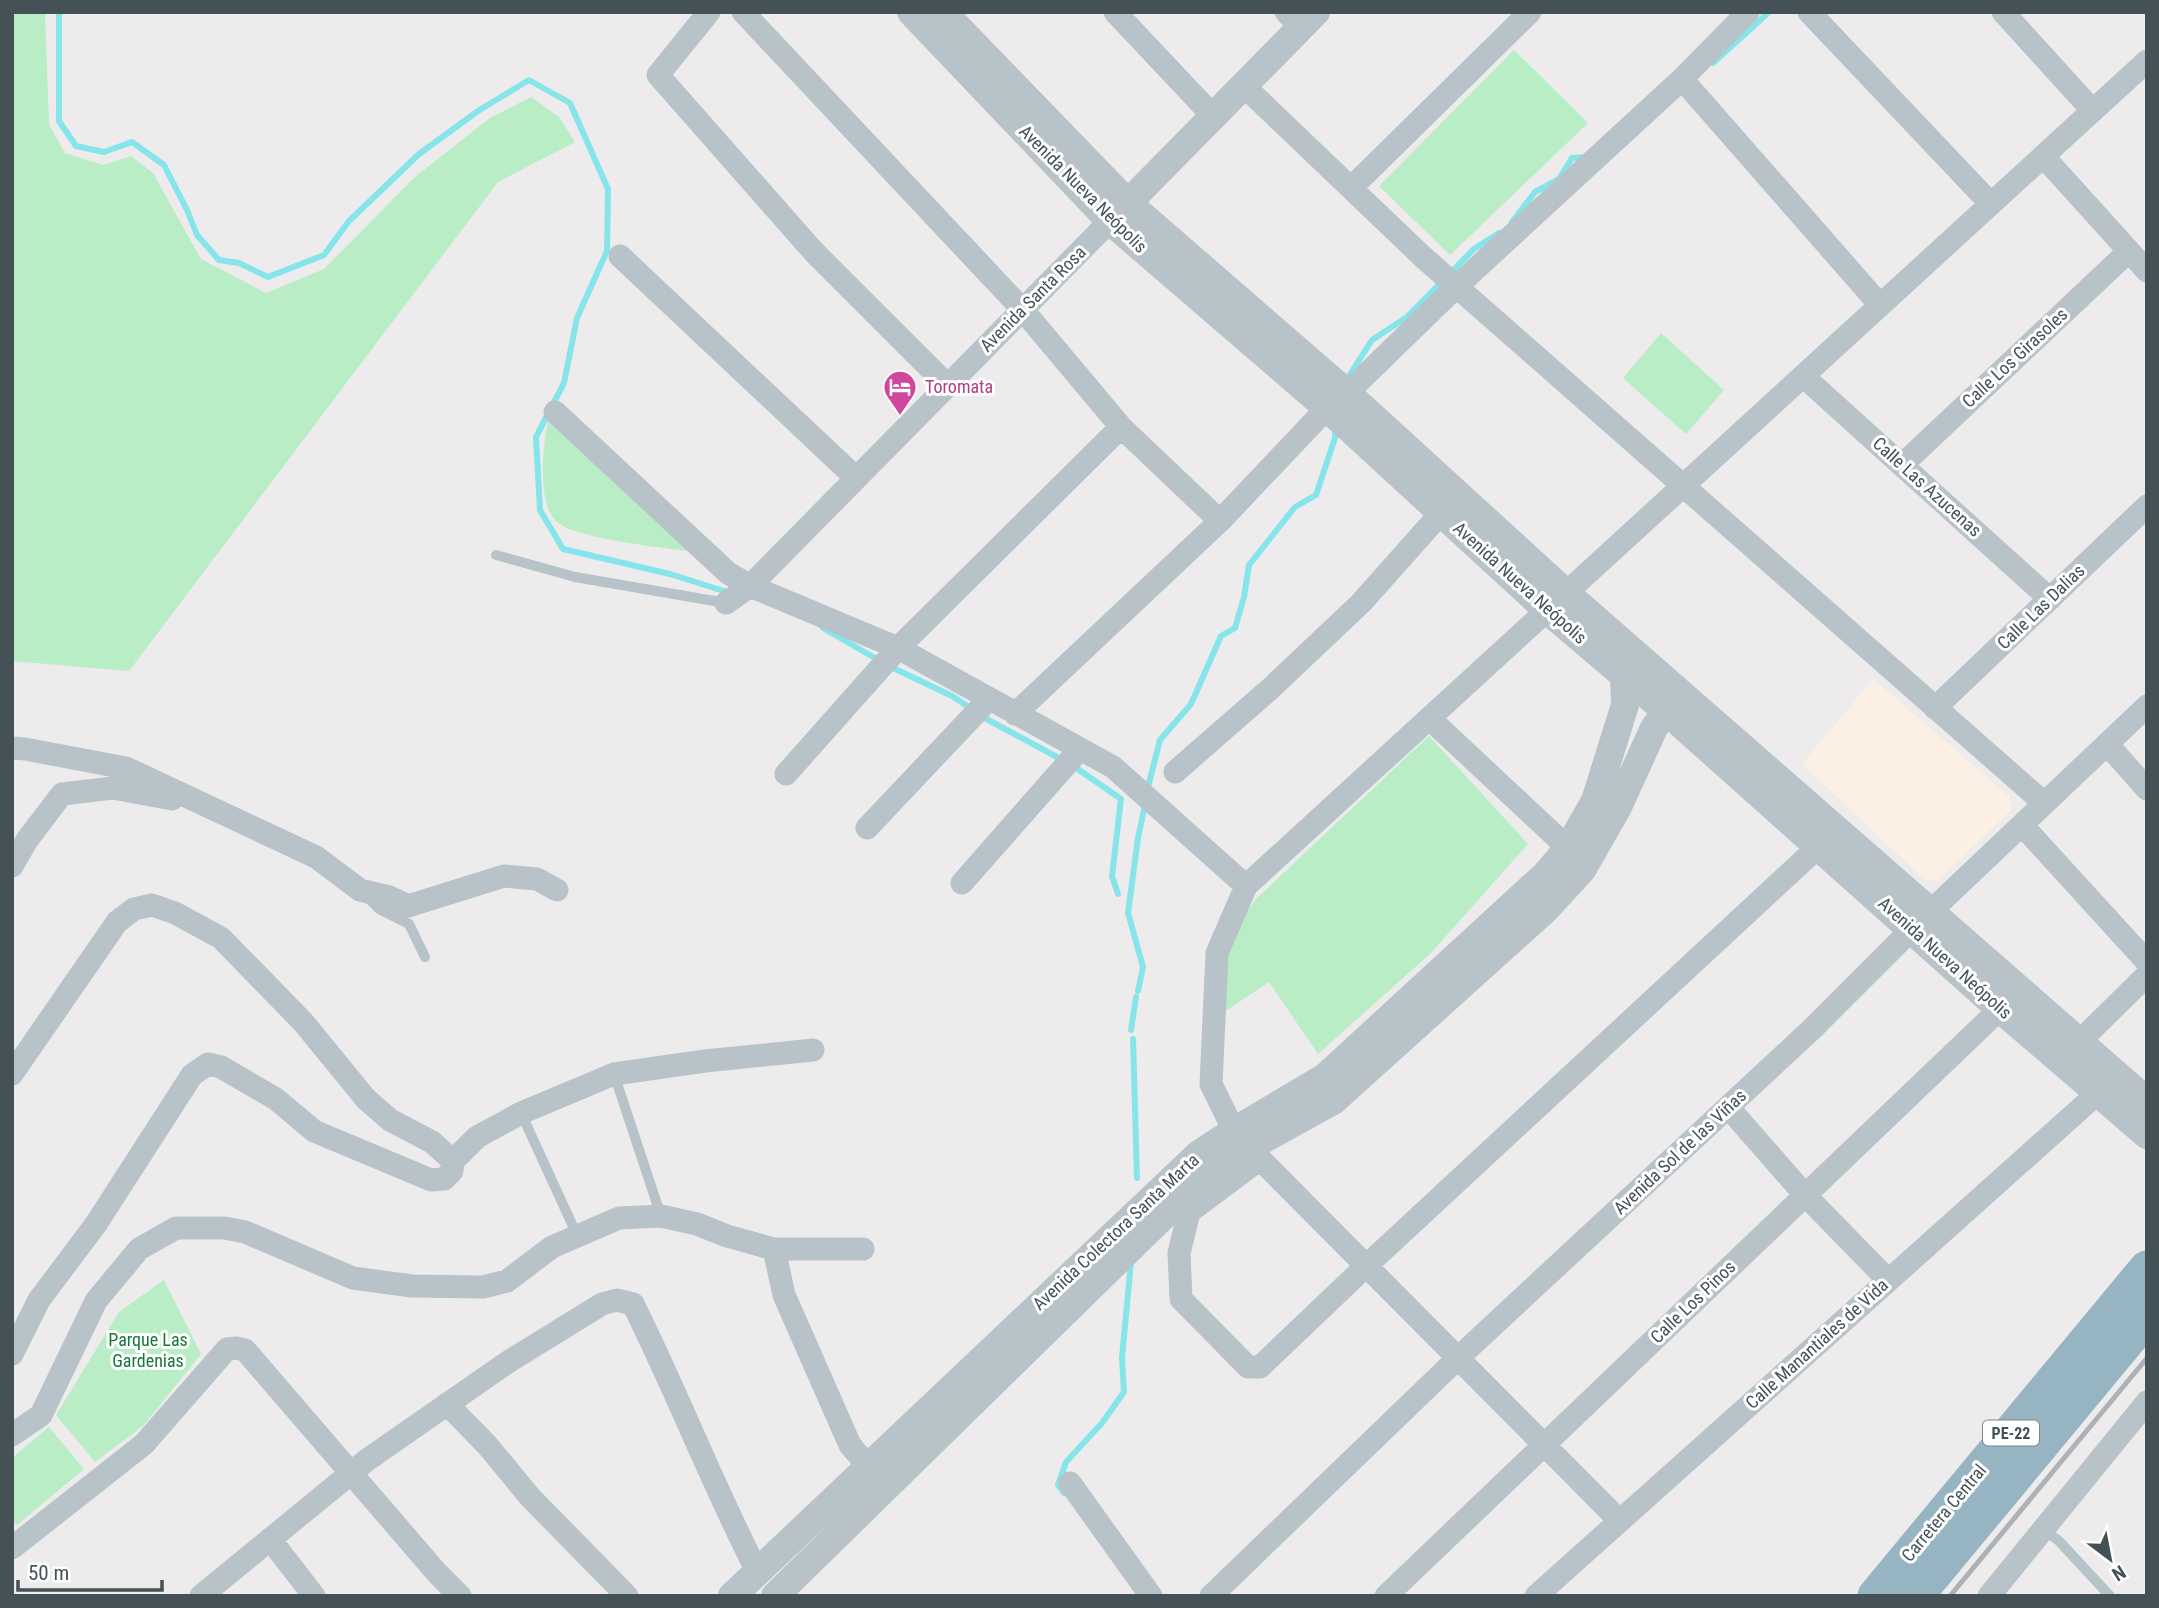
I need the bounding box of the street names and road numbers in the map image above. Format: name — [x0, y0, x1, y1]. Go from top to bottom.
street label: Avenida Nueva Neópolis — [1015, 120, 1152, 257]
street label: Avenida Santa Rosa — [975, 241, 1090, 356]
street label: Calle Los Girasoles — [1958, 304, 2072, 412]
street label: Calle Las Azucenas — [1869, 432, 1986, 541]
street label: Avenida Nueva Neópolis — [1449, 517, 1591, 648]
street label: Calle Las Dalias — [1993, 560, 2089, 654]
street label: Avenida Nueva Neópolis — [1874, 892, 2016, 1023]
street label: Avenida Sol de las Viñas — [1609, 1085, 1750, 1218]
street label: Avenida Colectora Santa Marta — [1028, 1149, 1203, 1314]
street label: Calle Los Pinos — [1646, 1256, 1739, 1347]
street label: Calle Manantiales de Vida — [1741, 1274, 1892, 1413]
road number: PE-22 — [1983, 1420, 2039, 1446]
street label: Carretera Central — [1897, 1460, 1990, 1566]

